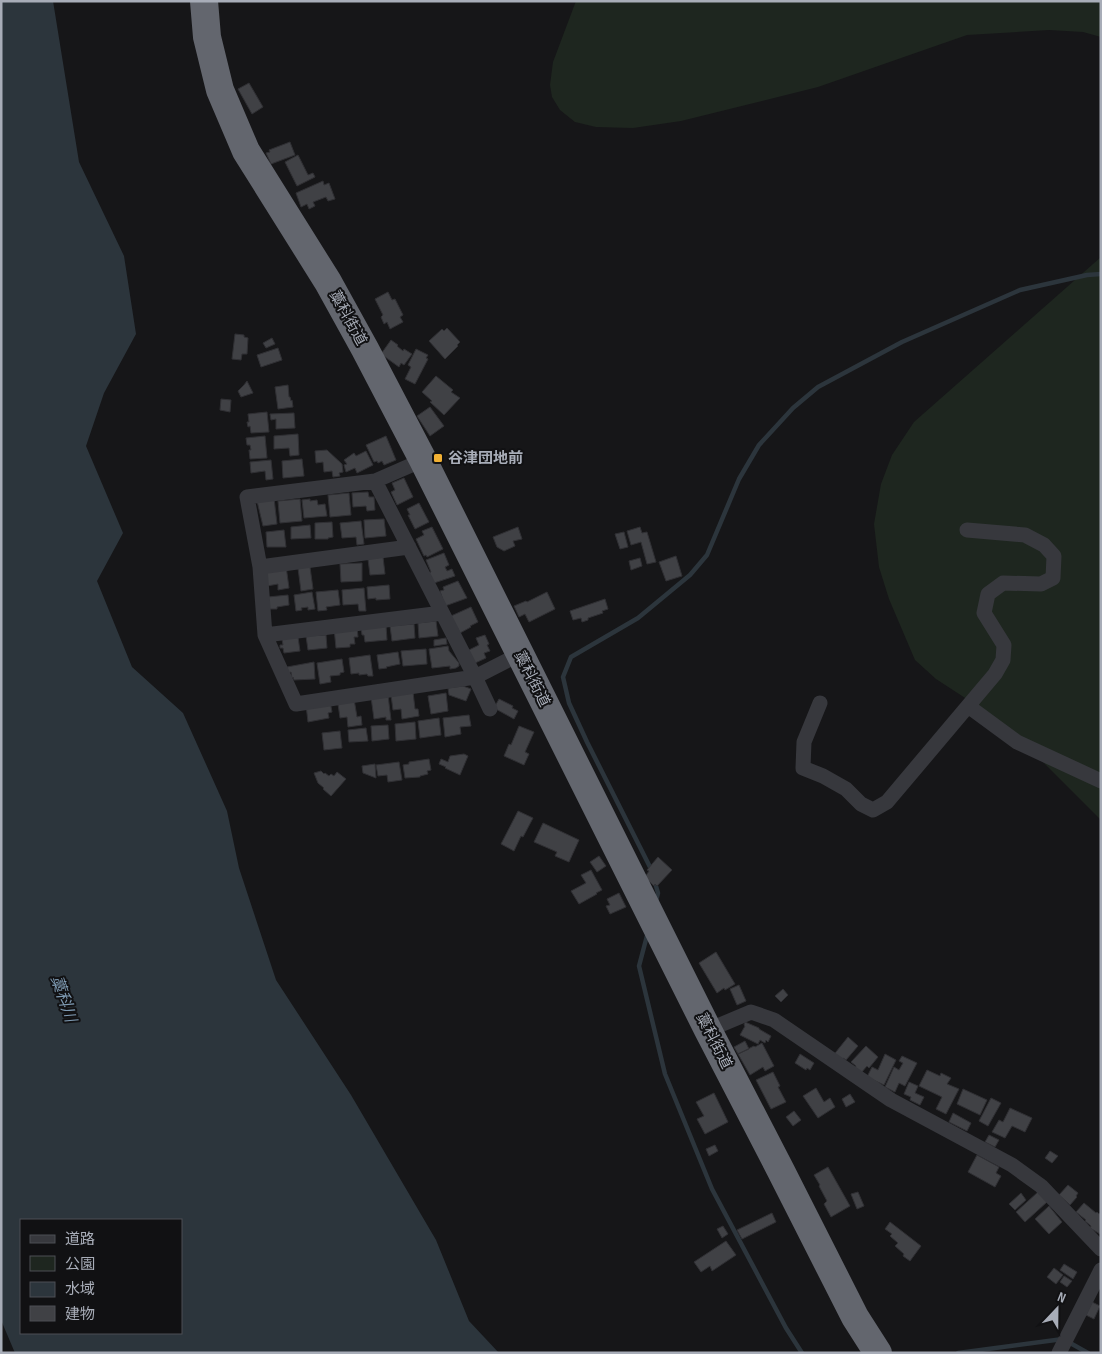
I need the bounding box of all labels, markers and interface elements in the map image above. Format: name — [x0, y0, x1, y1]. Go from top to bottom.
street label: 藁科街道 — [325, 287, 371, 349]
place label: 谷津団地前 — [448, 449, 523, 468]
marker: 谷津団地前 — [432, 452, 444, 464]
street label: 藁科街道 — [510, 648, 554, 710]
water label: 藁科川 — [46, 973, 80, 1027]
street label: 藁科街道 — [692, 1010, 736, 1072]
legend — [20, 1219, 182, 1334]
text: 道路 — [65, 1230, 95, 1249]
text: 公園 — [65, 1255, 95, 1274]
text: 水域 — [65, 1280, 95, 1299]
north arrow — [1032, 1284, 1082, 1334]
text: N — [1055, 1288, 1068, 1307]
text: 建物 — [65, 1305, 95, 1324]

